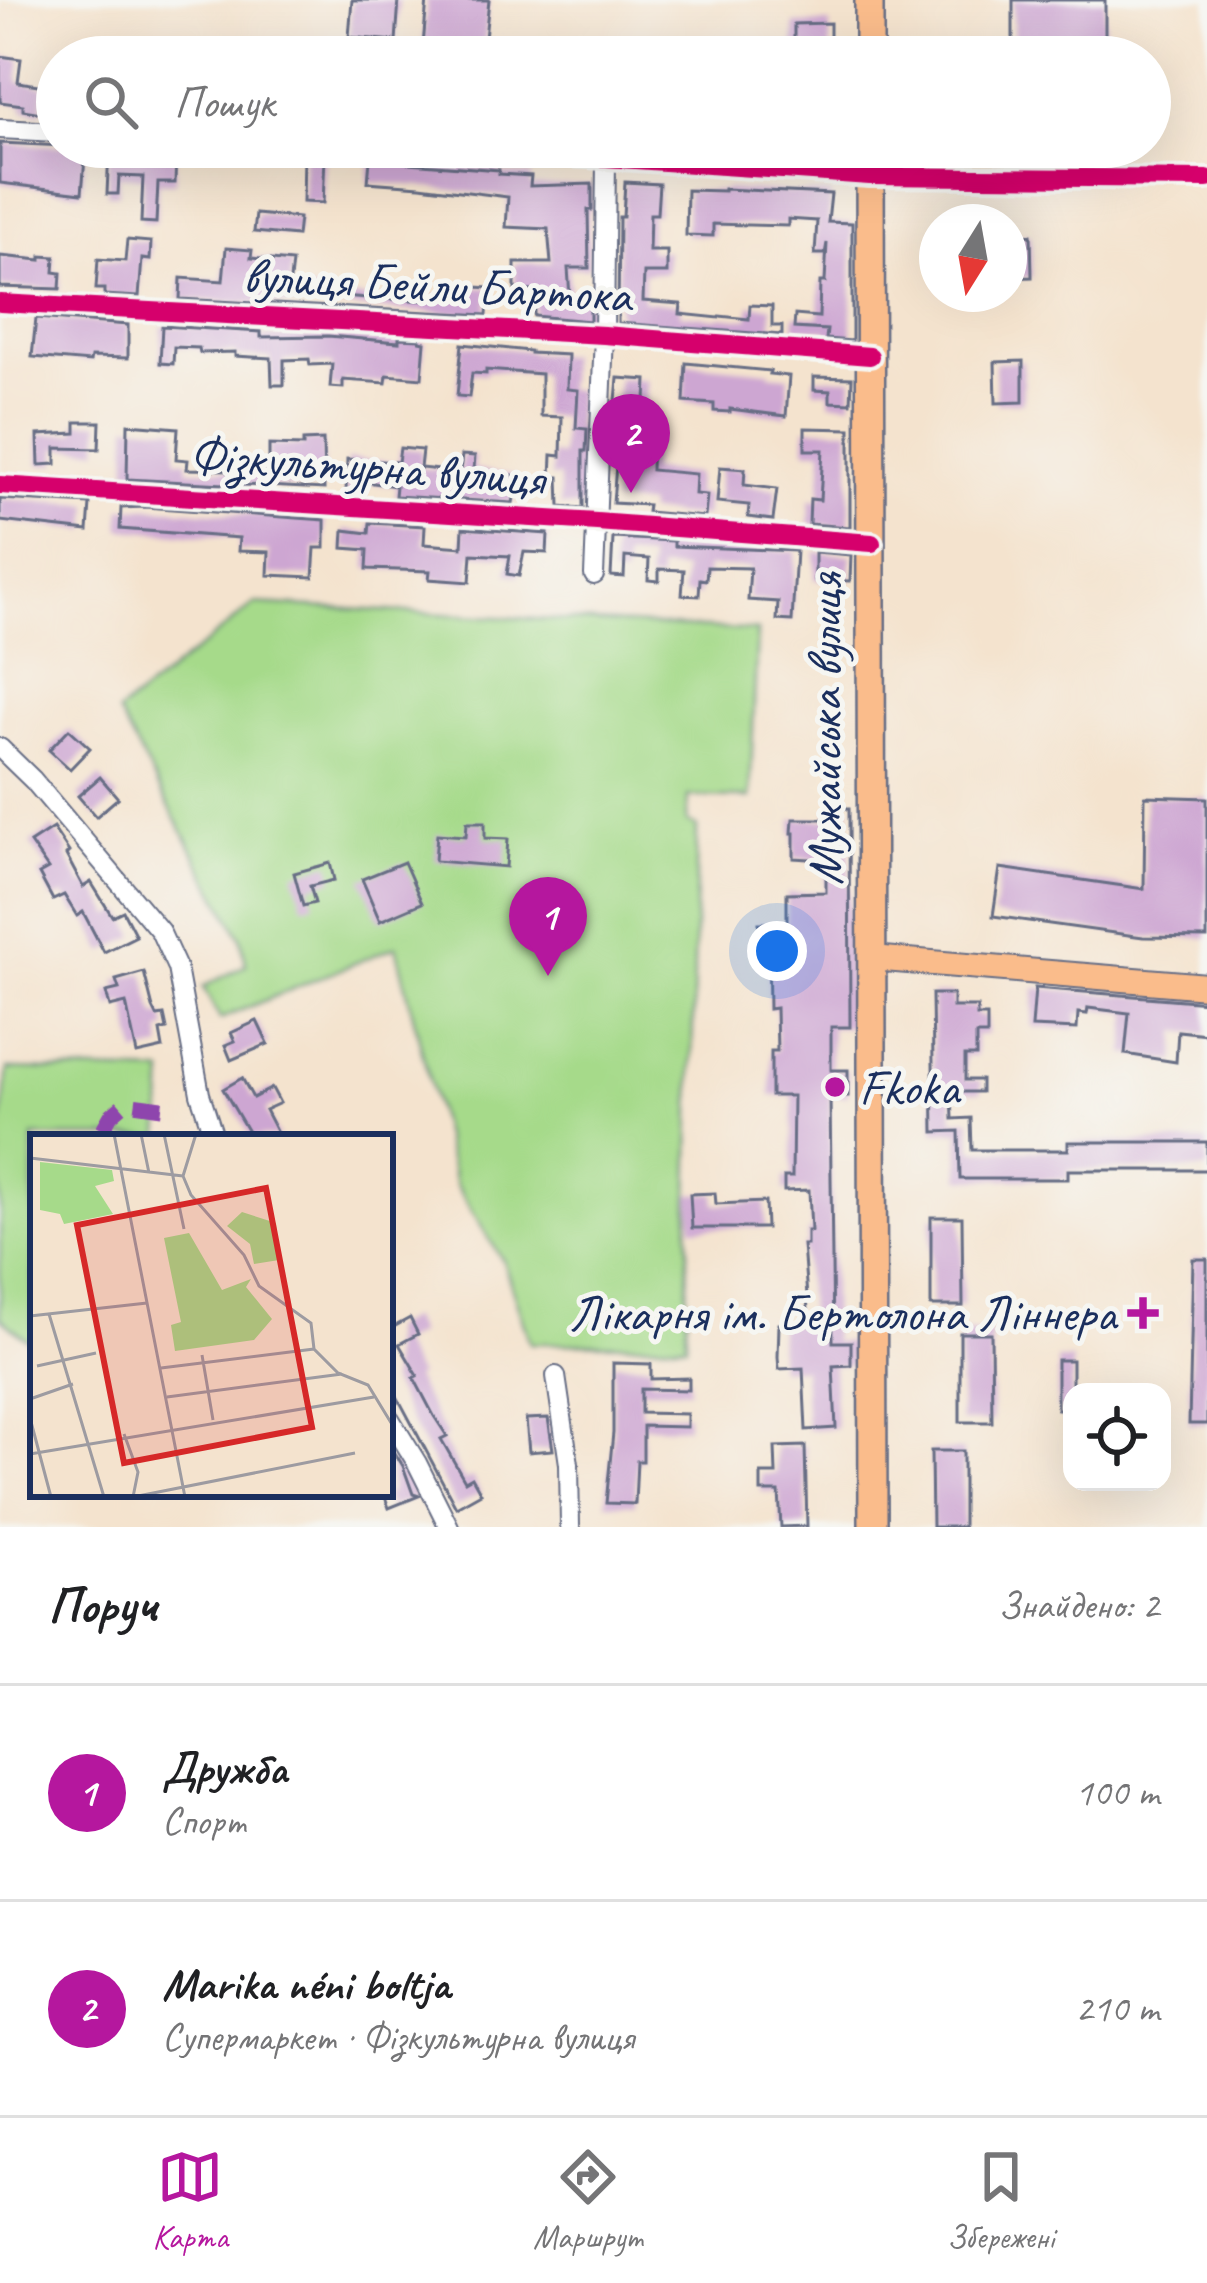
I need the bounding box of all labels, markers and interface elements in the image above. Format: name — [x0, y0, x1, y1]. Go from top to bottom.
search box — [36, 36, 1171, 168]
icon: search — [78, 69, 144, 135]
text: Пошук — [174, 74, 274, 131]
north arrow — [919, 204, 1027, 312]
street label: вулиця Бейли Бартока — [241, 243, 636, 327]
pin: 2 — [592, 394, 670, 493]
street label: Фізкультурна вулиця — [188, 422, 550, 511]
street label: Мужайська вулиця — [792, 571, 856, 885]
pin: 1 — [509, 877, 587, 976]
your location — [747, 921, 807, 981]
place label: Fkoka — [859, 1055, 962, 1119]
marker: Fkoka — [822, 1074, 848, 1100]
inset map — [30, 1134, 393, 1497]
place label: Лікарня ім. Бертолона Ліннера — [569, 1281, 1120, 1345]
marker: Лікарня ім. Бертолона Ліннера — [1127, 1297, 1159, 1329]
map controls — [1063, 1383, 1171, 1491]
button: locate — [1063, 1383, 1171, 1491]
text: Поруч — [48, 1573, 157, 1637]
text: Знайдено: 2 — [998, 1581, 1159, 1630]
text: Дружба — [162, 1740, 287, 1797]
text: 1 — [78, 1768, 96, 1817]
text: 100 m — [1075, 1768, 1159, 1817]
text: Спорт — [162, 1797, 246, 1846]
text: Marika néni boltja — [162, 1956, 450, 2013]
text: 2 — [78, 1984, 96, 2033]
text: 210 m — [1075, 1984, 1159, 2033]
text: Супермаркет · Фізкультурна вулиця — [162, 2013, 634, 2062]
tab: Карта — [153, 2144, 228, 2258]
tab: Маршрут — [533, 2144, 642, 2258]
tab: Збережені — [947, 2144, 1054, 2258]

